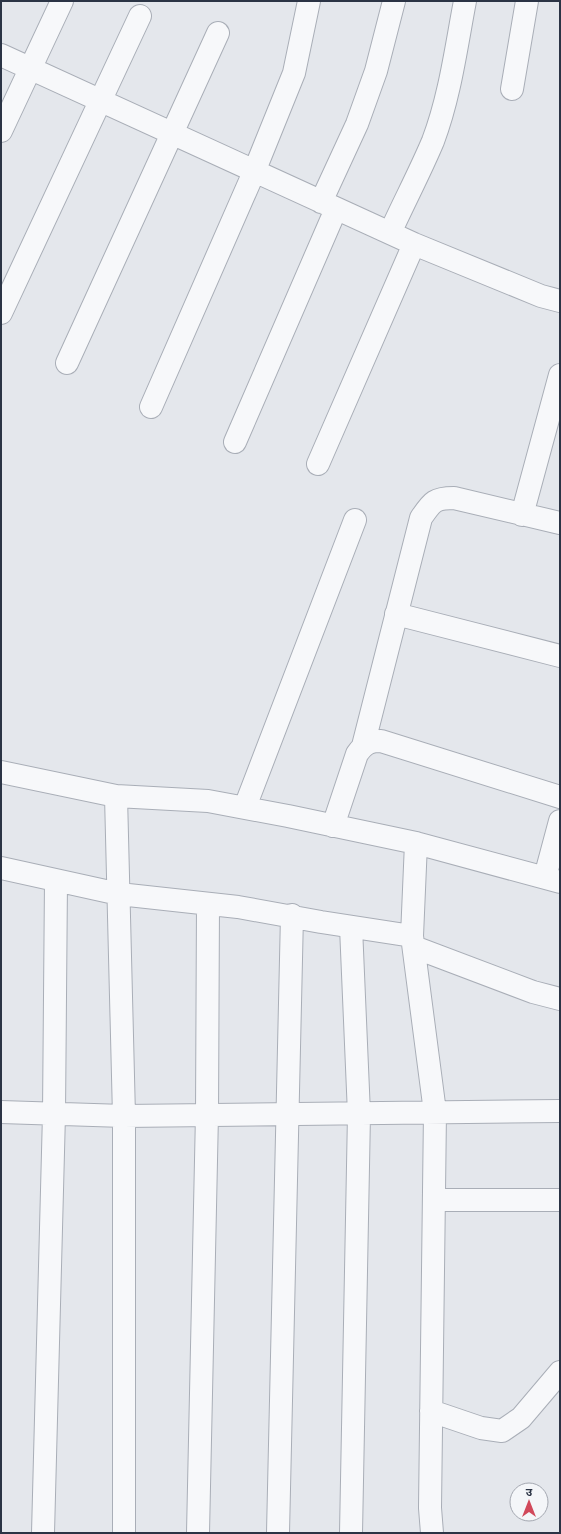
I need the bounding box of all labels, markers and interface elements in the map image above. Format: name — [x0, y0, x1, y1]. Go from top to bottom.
north arrow — [509, 1482, 549, 1522]
text: उ — [526, 1485, 533, 1498]

